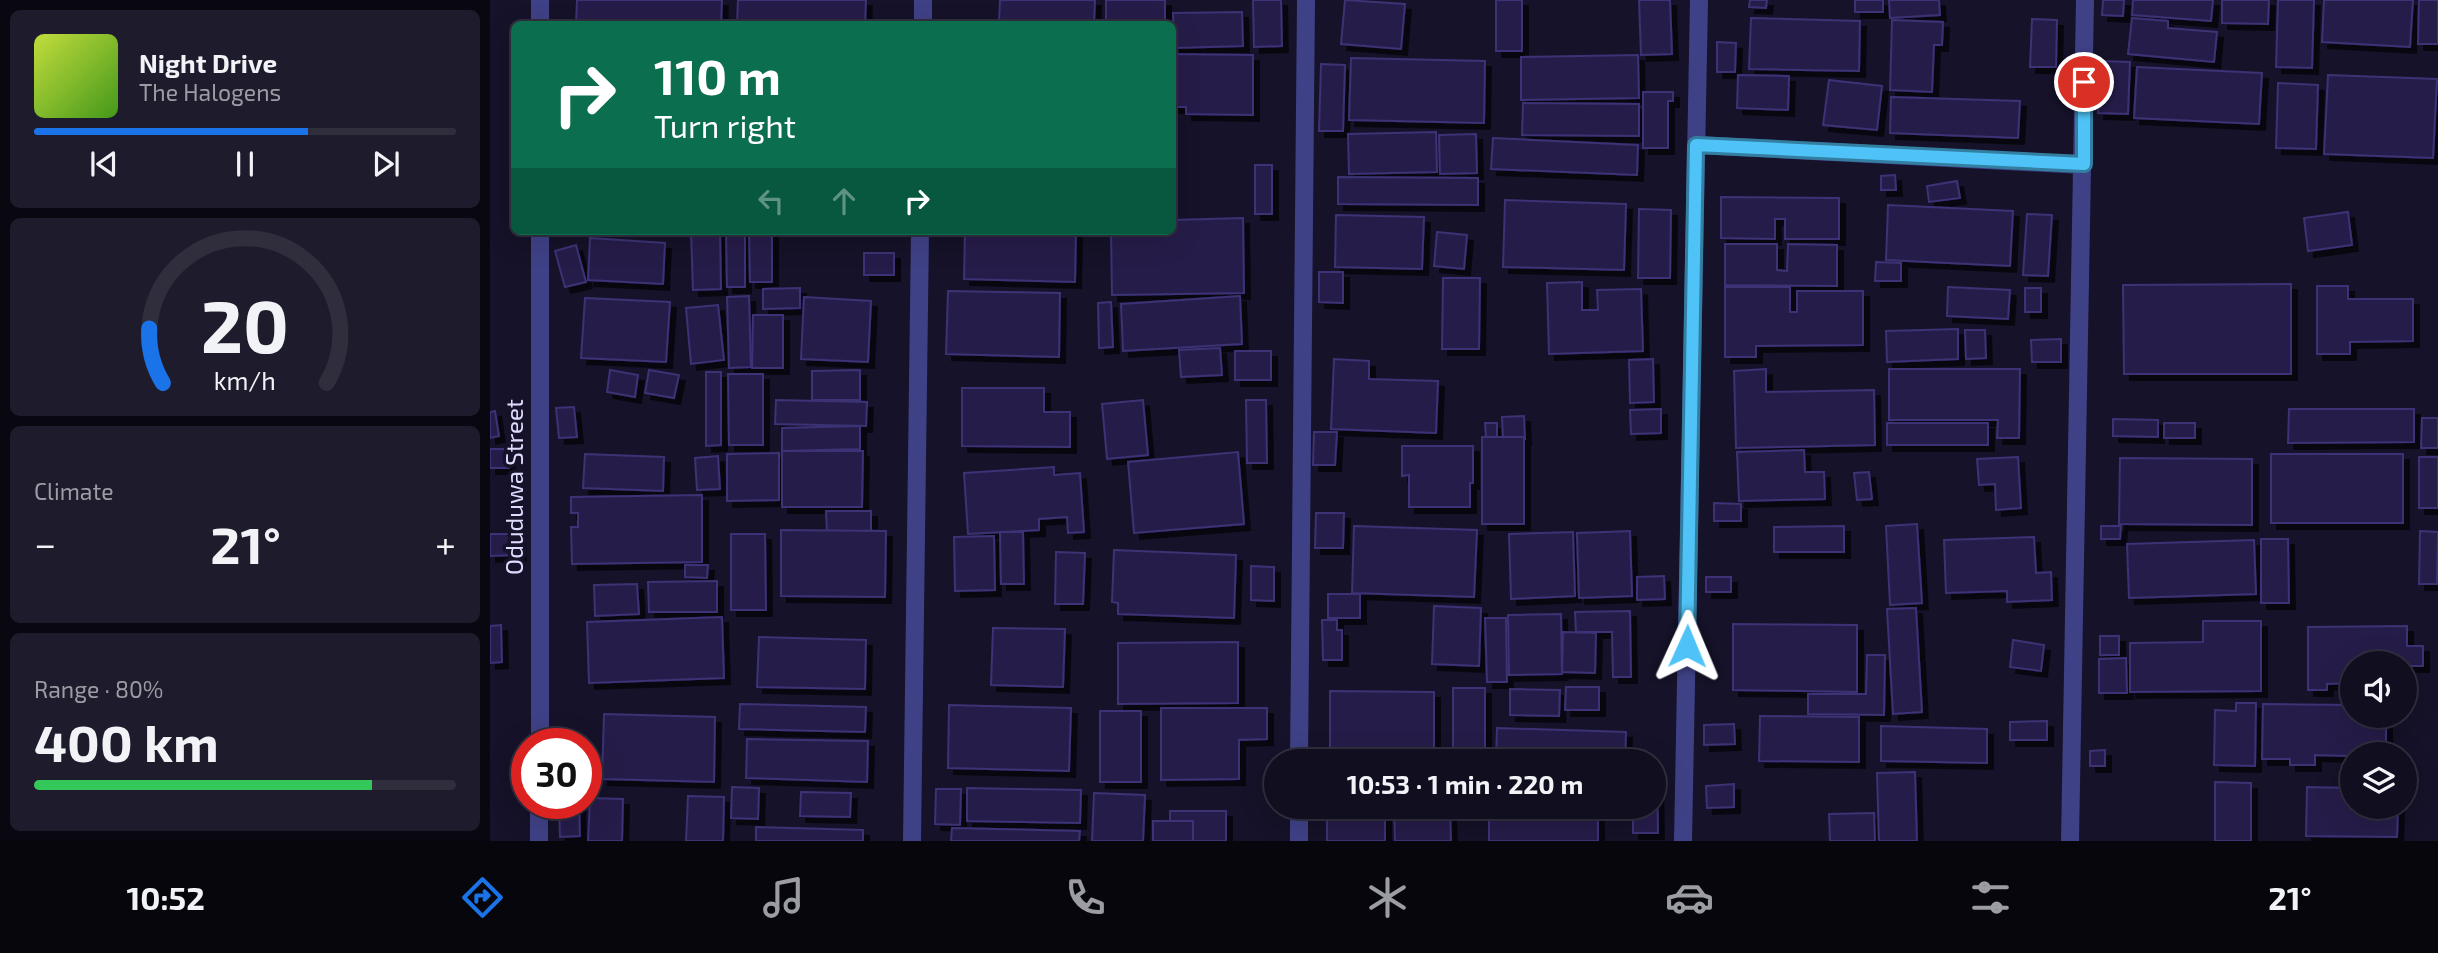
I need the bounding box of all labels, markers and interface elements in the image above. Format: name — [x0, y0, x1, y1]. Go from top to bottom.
text: 110 m — [654, 46, 781, 105]
text: Night Drive — [139, 47, 277, 78]
icon: right — [539, 49, 630, 140]
pin — [2054, 52, 2114, 112]
icon: arrive — [2065, 63, 2103, 101]
text: The Halogens — [139, 78, 281, 106]
text: Turn right — [654, 106, 796, 144]
icon: previous — [85, 145, 123, 183]
icon: pause — [226, 145, 264, 183]
icon: next — [367, 145, 405, 183]
icon: left — [752, 182, 790, 220]
icon: ahead — [825, 182, 863, 220]
icon: right — [898, 182, 936, 220]
text: 20 — [201, 280, 289, 368]
text: km/h — [214, 364, 276, 394]
street label: Oduduwa Street — [499, 399, 528, 575]
text: Climate — [34, 477, 114, 505]
text: 21° — [210, 512, 281, 574]
text: − — [34, 520, 56, 566]
text: + — [435, 520, 456, 566]
position arrow — [1650, 609, 1724, 683]
map controls — [2340, 651, 2417, 819]
button: sound — [2340, 651, 2417, 728]
text: Range · 80% — [34, 675, 163, 703]
text: 400 km — [34, 710, 219, 772]
speed limit sign: 30 — [511, 728, 602, 819]
button: layers — [2340, 742, 2417, 819]
text: 10:53 · 1 min · 220 m — [1347, 768, 1583, 799]
icon: directions — [458, 873, 507, 922]
icon: music — [759, 873, 808, 922]
icon: phone — [1061, 873, 1110, 922]
icon: climate — [1363, 873, 1412, 922]
icon: car — [1665, 873, 1714, 922]
icon: filters — [1966, 873, 2015, 922]
text: 10:52 — [126, 878, 205, 916]
text: 21° — [2268, 878, 2312, 916]

